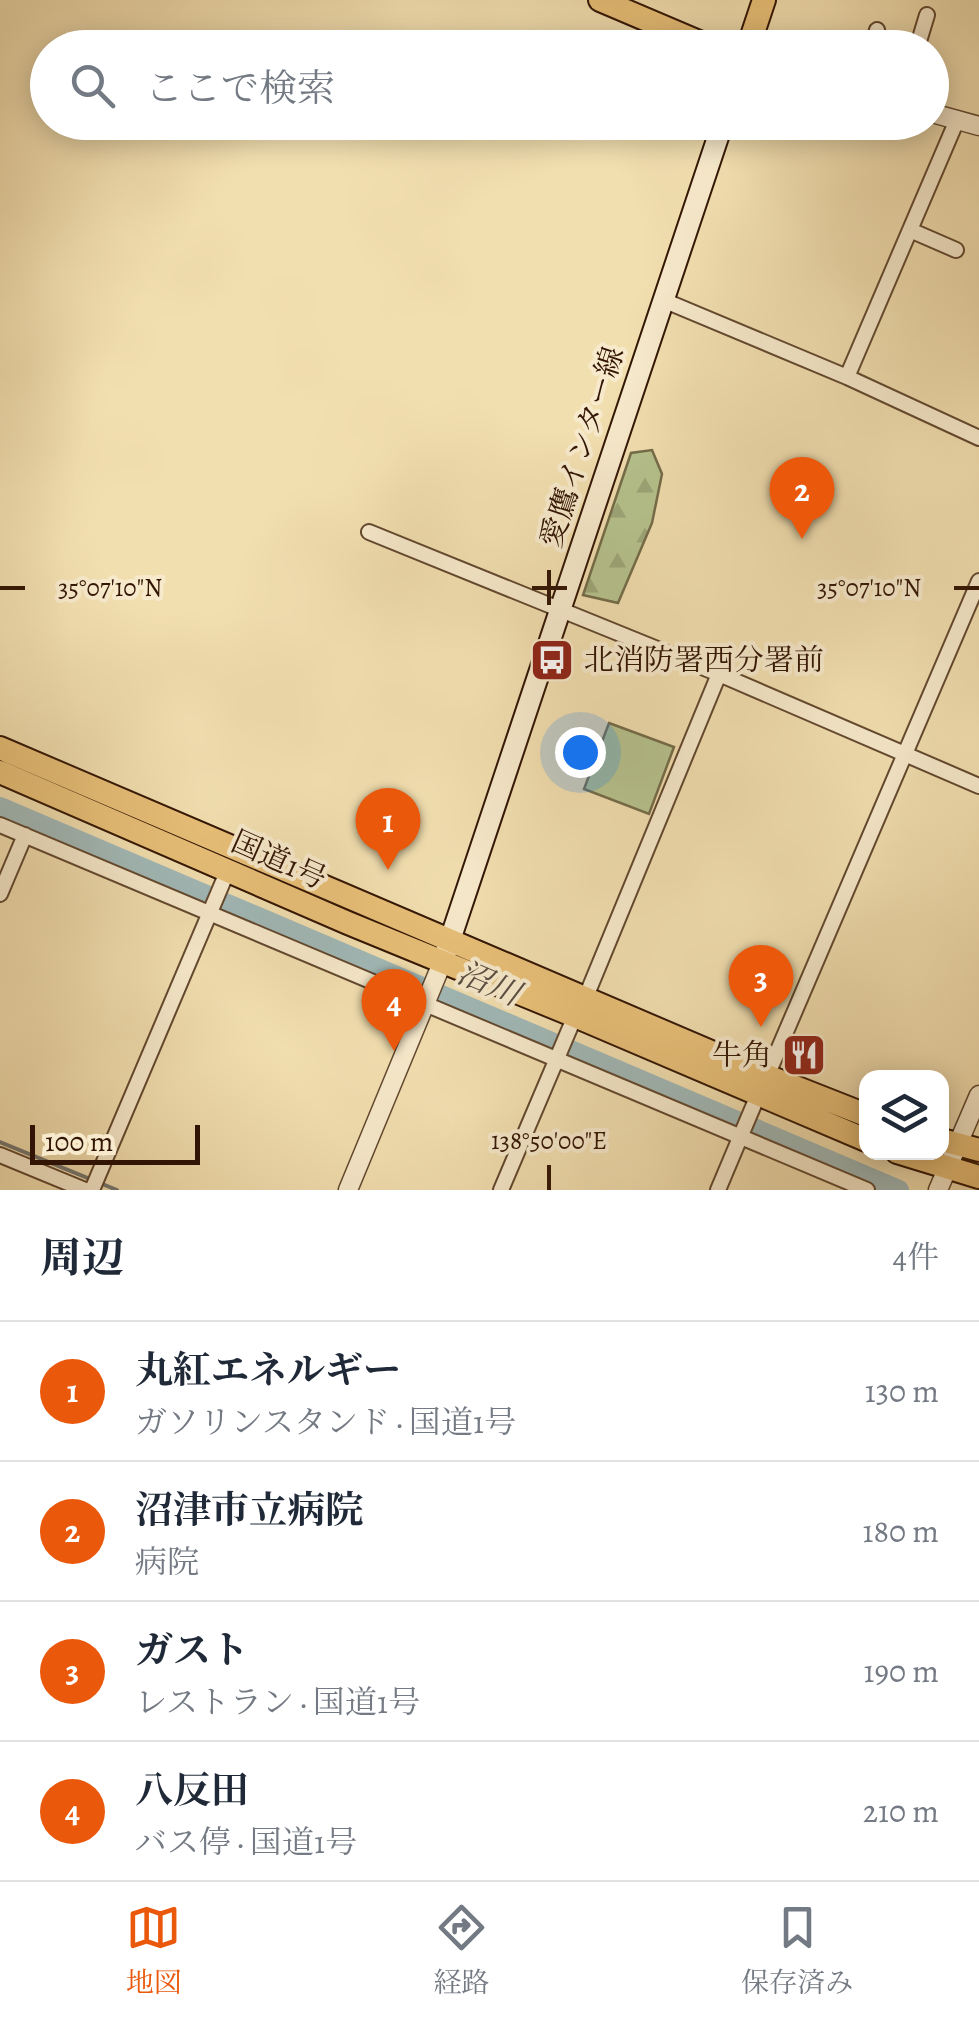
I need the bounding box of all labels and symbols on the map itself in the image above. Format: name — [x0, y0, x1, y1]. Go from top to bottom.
street label: 愛鷹インター線 — [531, 342, 633, 552]
pin: 2 — [770, 456, 834, 539]
text: 35°07'10"N — [58, 571, 162, 605]
text: 35°07'10"N — [817, 571, 921, 605]
bus stop icon: 北消防署西分署前 — [529, 637, 575, 683]
place label: 北消防署西分署前 — [584, 640, 824, 680]
your location — [555, 727, 606, 778]
pin: 1 — [356, 788, 420, 870]
street label: 国道1号 — [225, 821, 333, 899]
pin: 3 — [728, 944, 794, 1027]
water label: 沼川 — [451, 950, 530, 1017]
pin: 4 — [362, 968, 426, 1051]
restaurant icon: 牛角 — [781, 1032, 827, 1078]
place label: 牛角 — [712, 1035, 772, 1075]
scale bar — [30, 1120, 200, 1164]
text: 138°50'00"E — [491, 1124, 607, 1158]

